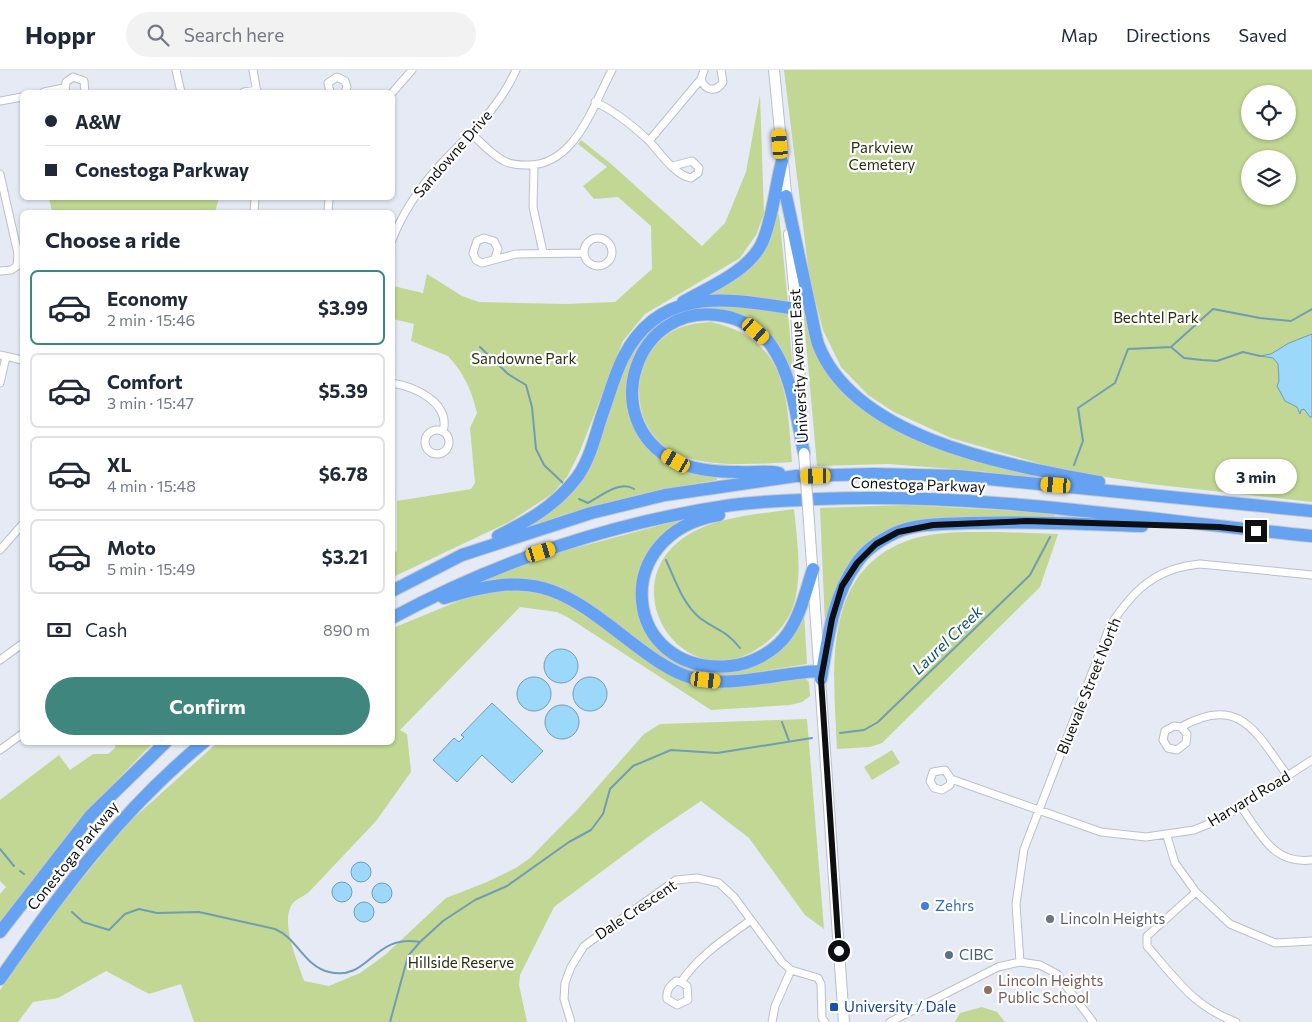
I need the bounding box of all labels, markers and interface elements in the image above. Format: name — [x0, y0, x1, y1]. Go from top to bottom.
search box — [126, 12, 476, 57]
text: Hoppr — [25, 20, 96, 49]
icon: search — [144, 21, 172, 49]
text: Search here — [184, 23, 284, 46]
text: Map — [1061, 24, 1098, 46]
text: Directions — [1126, 24, 1210, 46]
text: Saved — [1238, 24, 1287, 46]
map controls — [1241, 85, 1296, 205]
button: locate — [1241, 85, 1296, 140]
street label: Sandowne Drive — [409, 106, 495, 201]
text: A&W — [75, 110, 121, 133]
car — [771, 128, 788, 160]
park label: Parkview Cemetery — [849, 138, 916, 173]
button: layers — [1241, 150, 1296, 205]
text: Conestoga Parkway — [75, 158, 249, 181]
text: Choose a ride — [45, 226, 180, 253]
icon: car — [47, 285, 92, 330]
text: Economy — [107, 287, 188, 310]
street label: University Avenue East — [785, 288, 811, 444]
text: $3.99 — [318, 296, 368, 319]
park label: Bechtel Park — [1113, 308, 1199, 326]
text: 2 min · 15:46 — [107, 310, 195, 329]
car — [739, 315, 772, 347]
park label: Sandowne Park — [471, 349, 577, 367]
icon: car — [47, 368, 92, 413]
text: Comfort — [107, 370, 183, 393]
text: $5.39 — [318, 379, 368, 402]
text: 3 min · 15:47 — [107, 393, 194, 412]
car — [659, 447, 692, 475]
icon: car — [47, 451, 92, 496]
text: XL — [107, 453, 132, 476]
callout: 3 min — [1215, 458, 1297, 494]
text: $6.78 — [319, 462, 368, 485]
text: 3 min — [1236, 467, 1276, 486]
car — [800, 468, 831, 484]
street label: Conestoga Parkway — [850, 473, 986, 495]
text: 4 min · 15:48 — [107, 476, 196, 495]
car — [1040, 476, 1071, 494]
route end — [1245, 520, 1267, 542]
icon: car — [47, 534, 92, 579]
text: Moto — [107, 536, 156, 559]
car — [524, 540, 557, 564]
text: $3.21 — [322, 545, 368, 568]
text: 5 min · 15:49 — [107, 559, 196, 578]
water label: Laurel Creek — [907, 601, 986, 678]
street label: Bluevale Street North — [1052, 615, 1124, 757]
icon: cash — [45, 616, 73, 644]
text: Cash — [85, 618, 127, 641]
text: 890 m — [323, 620, 370, 639]
car — [690, 671, 721, 689]
button: Confirm — [45, 677, 370, 735]
street label: Harvard Road — [1204, 767, 1293, 830]
street label: Conestoga Parkway — [23, 797, 122, 913]
street label: Dale Crescent — [591, 875, 680, 943]
place label: Zehrs — [935, 896, 974, 914]
marker: Zehrs — [919, 900, 931, 912]
place label: Lincoln Heights — [1060, 909, 1166, 927]
marker: Lincoln Heights — [1044, 913, 1056, 925]
route start — [828, 940, 850, 962]
place label: CIBC — [959, 945, 993, 963]
marker: CIBC — [943, 949, 955, 961]
park label: Hillside Reserve — [408, 953, 514, 971]
place label: Lincoln Heights Public School — [998, 971, 1104, 1006]
marker: Lincoln Heights Public School — [982, 984, 994, 996]
place label: University / Dale — [844, 997, 956, 1015]
marker: University / Dale — [828, 1001, 840, 1013]

